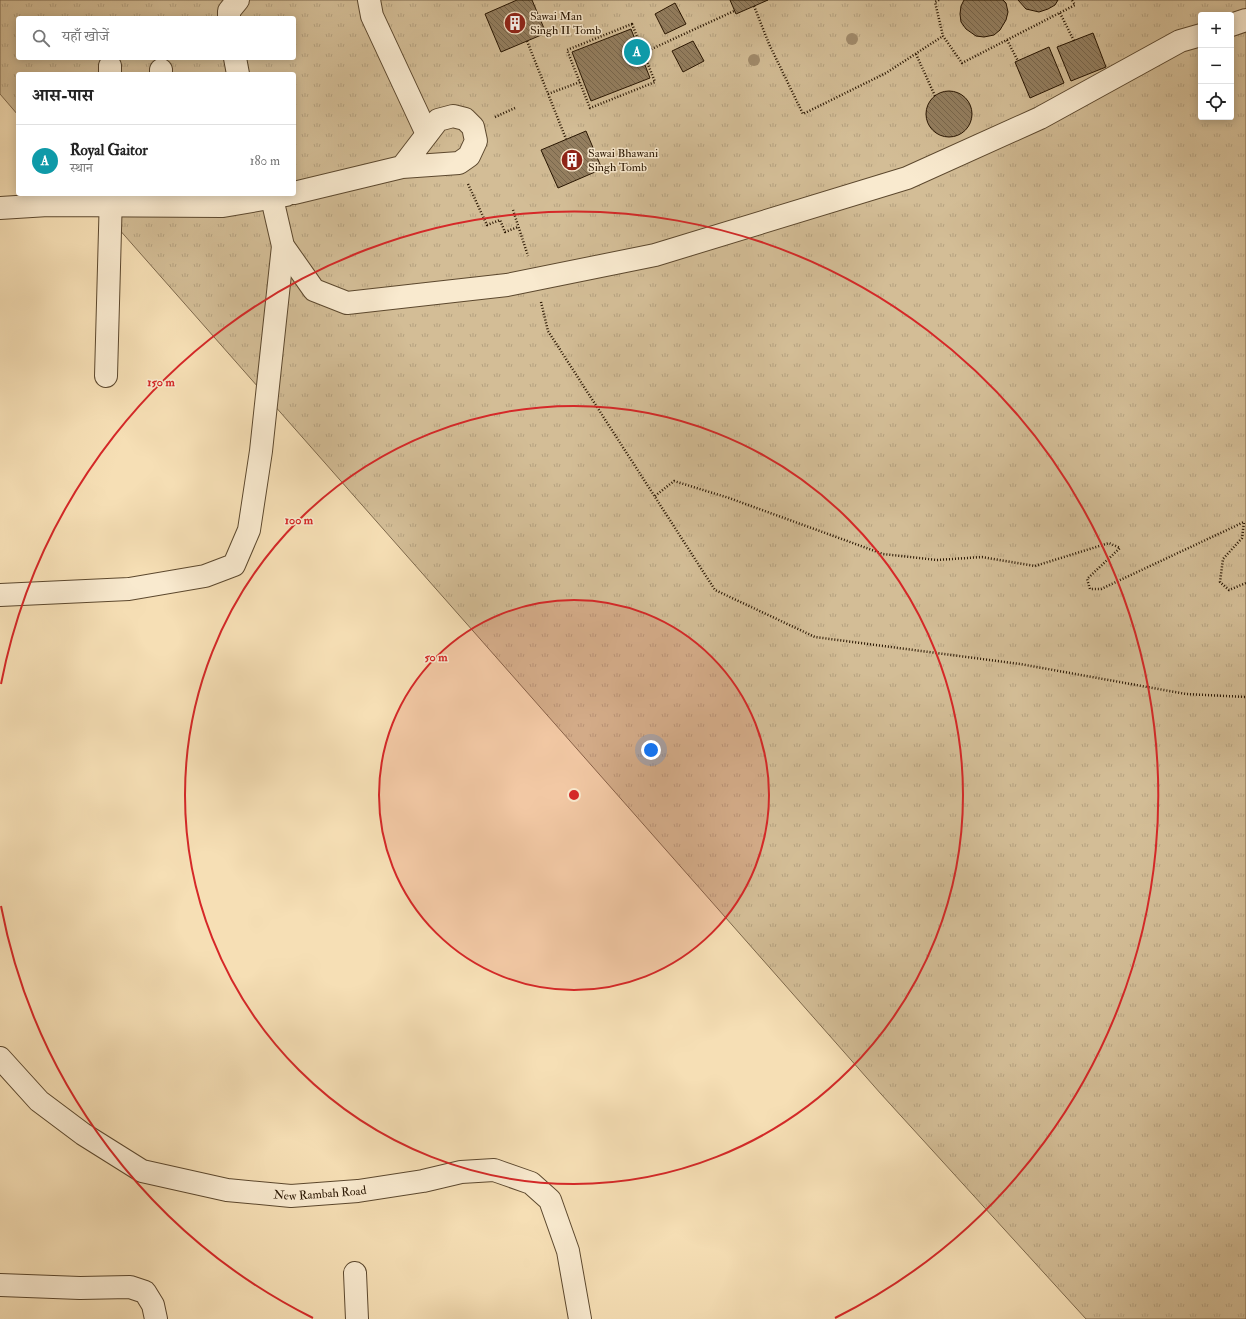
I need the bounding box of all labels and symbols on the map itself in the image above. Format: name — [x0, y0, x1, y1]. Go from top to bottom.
place label: Sawai Man Singh II Tomb — [530, 9, 601, 38]
building icon: Sawai Man Singh II Tomb — [502, 10, 528, 36]
pin: A — [624, 37, 650, 67]
place label: Sawai Bhawani Singh Tomb — [588, 146, 658, 175]
building icon: Sawai Bhawani Singh Tomb — [559, 147, 585, 173]
text: 150 m — [147, 375, 175, 390]
text: 100 m — [285, 513, 314, 528]
text: 50 m — [424, 650, 448, 665]
your location — [641, 740, 661, 760]
centre of rings — [567, 788, 581, 802]
street label: New Rambah Road — [273, 1182, 367, 1204]

